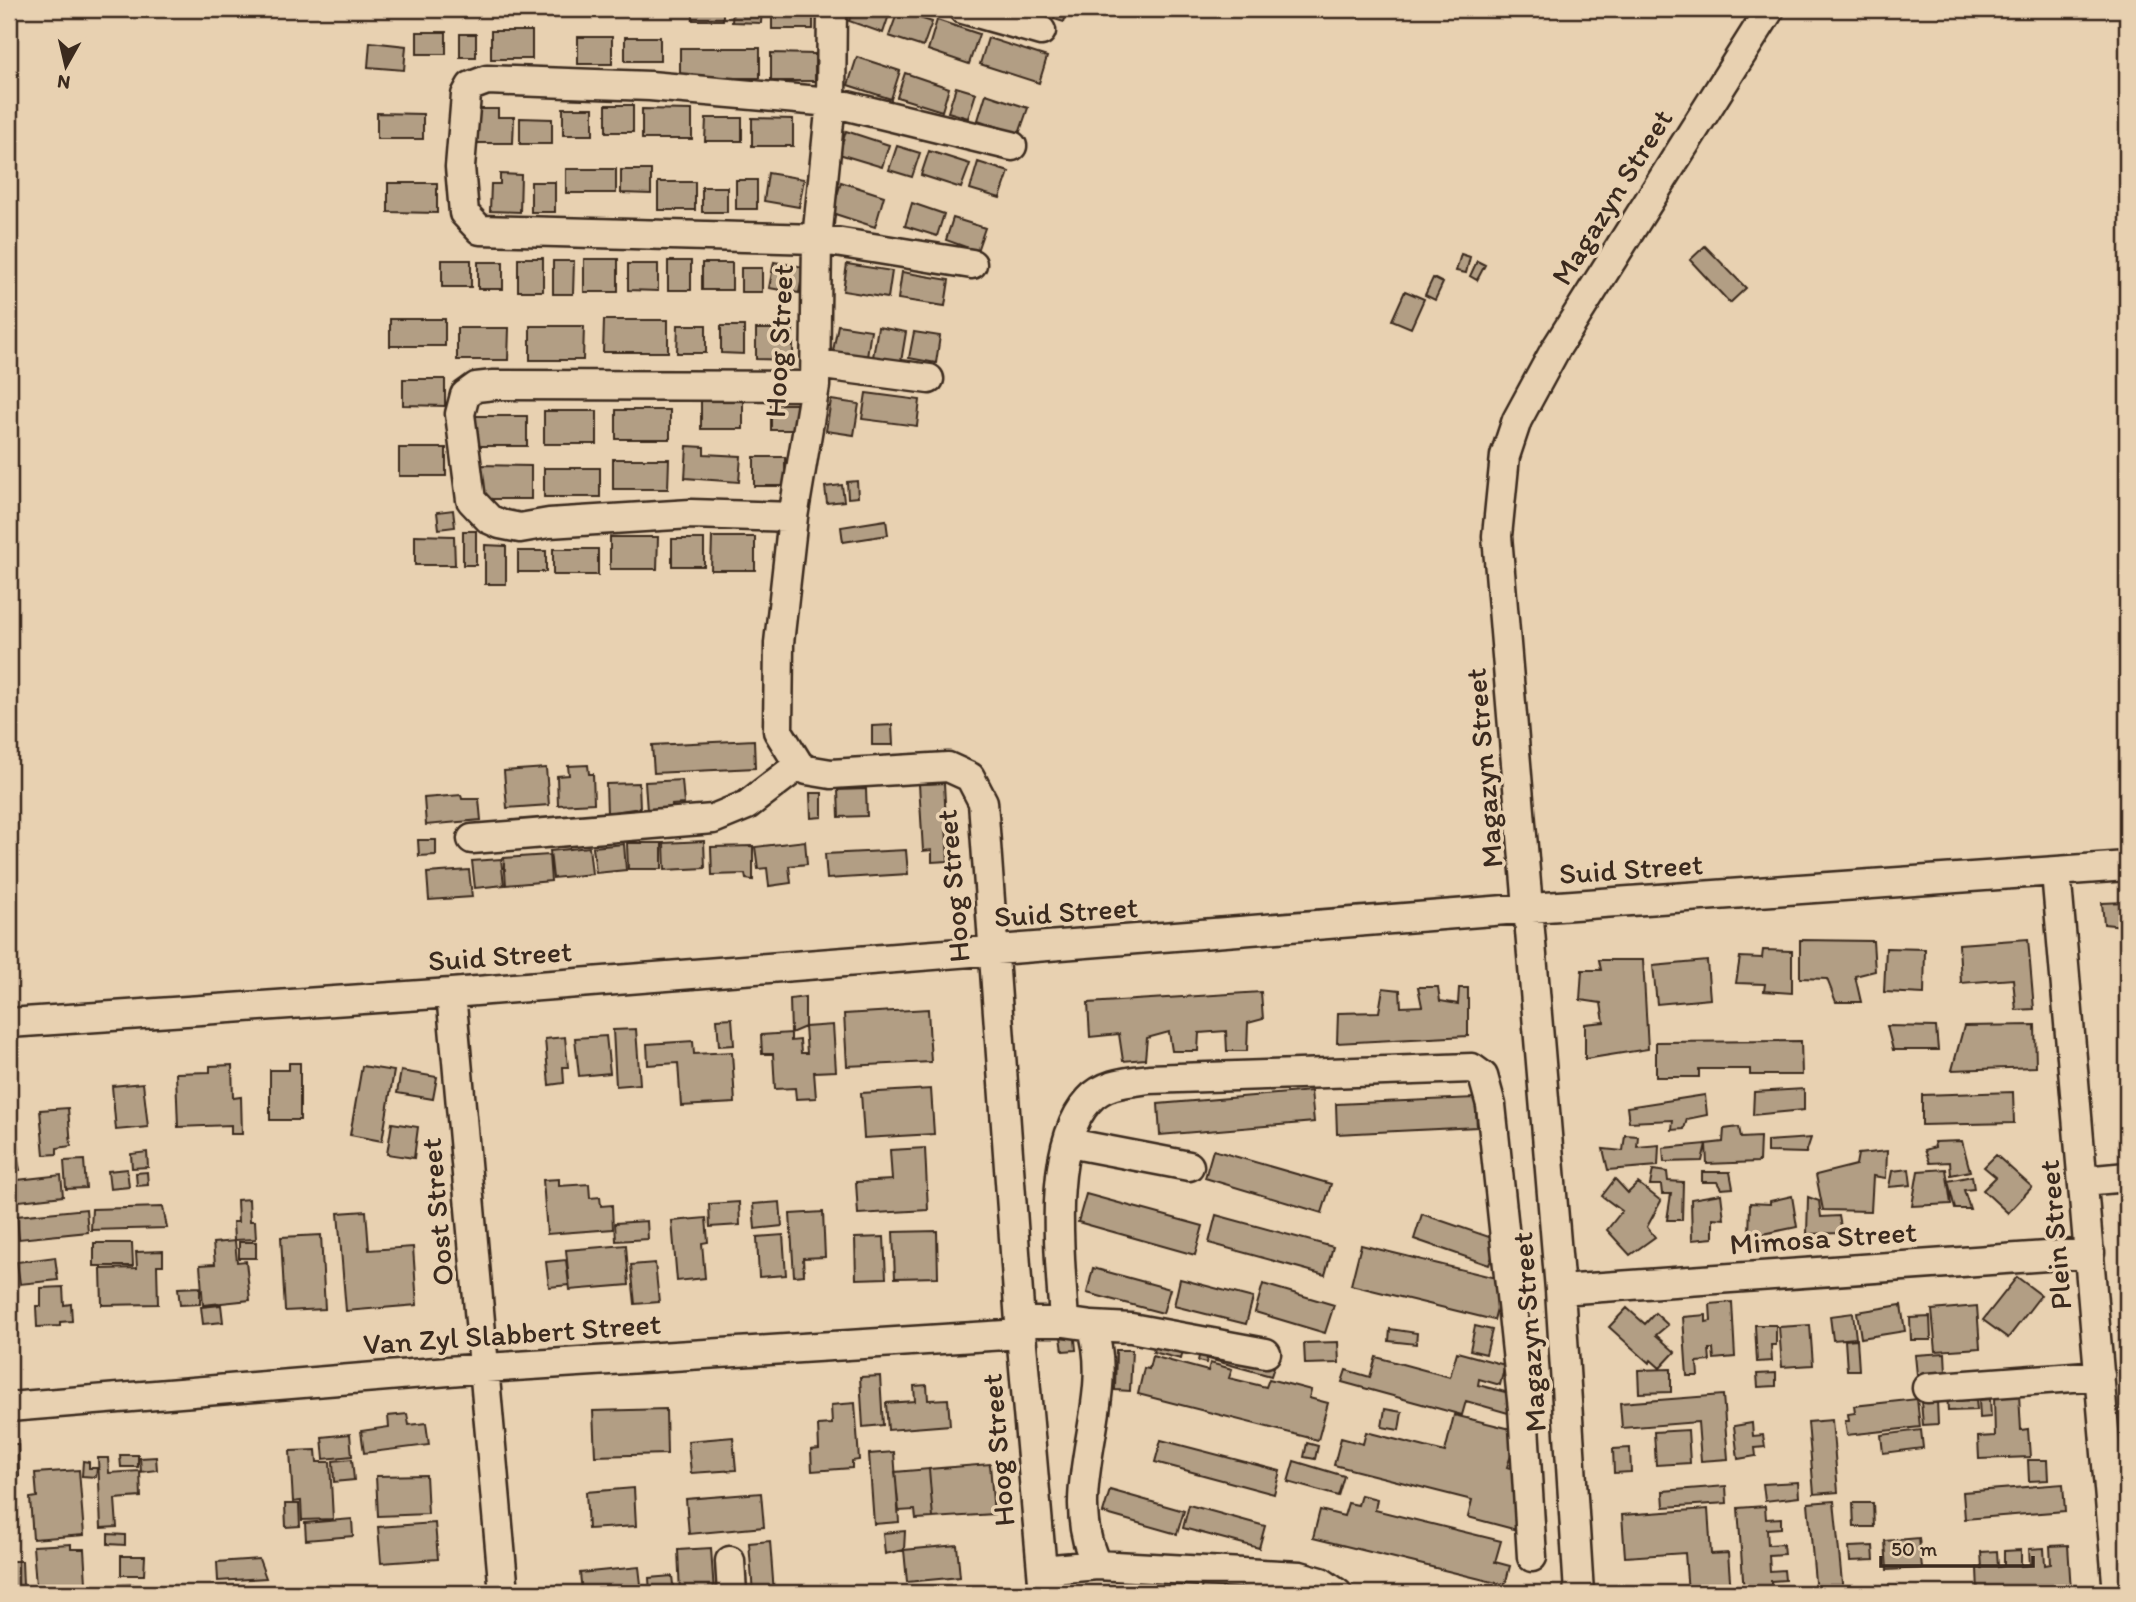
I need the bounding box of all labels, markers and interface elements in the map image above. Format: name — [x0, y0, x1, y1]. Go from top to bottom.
north arrow — [32, 32, 102, 102]
text: N — [56, 70, 72, 95]
street label: Magazyn Street — [1543, 102, 1680, 292]
street label: Hoog Street — [756, 263, 801, 419]
street label: Magazyn Street — [1456, 666, 1511, 870]
street label: Hoog Street — [927, 808, 978, 964]
street label: Suid Street — [1558, 845, 1704, 892]
street label: Suid Street — [993, 888, 1139, 935]
street label: Suid Street — [427, 932, 573, 979]
street label: Oost Street — [412, 1137, 461, 1287]
street label: Plein Street — [2030, 1159, 2079, 1312]
street label: Mimosa Street — [1728, 1213, 1918, 1262]
street label: Magazyn Street — [1503, 1231, 1554, 1433]
street label: Van Zyl Slabbert Street — [362, 1305, 662, 1362]
street label: Hoog Street — [972, 1372, 1023, 1528]
scale bar — [1881, 1525, 2033, 1569]
text: 50 m — [1891, 1536, 1938, 1561]

